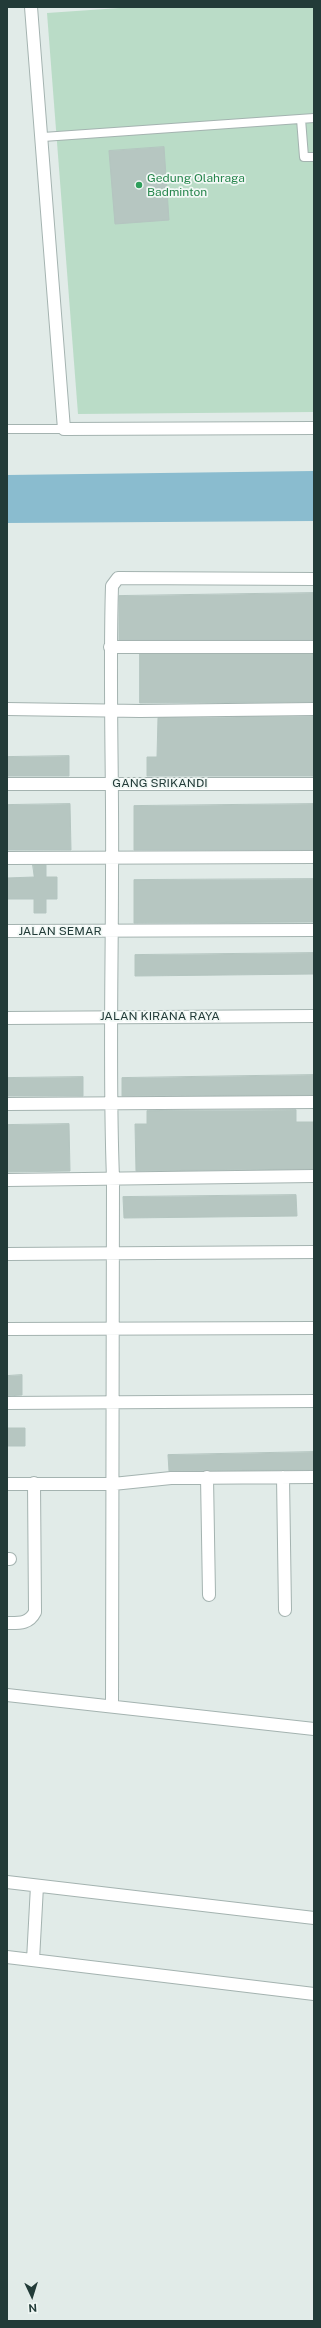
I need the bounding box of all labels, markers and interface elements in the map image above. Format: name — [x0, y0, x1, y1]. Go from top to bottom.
place label: Gedung Olahraga Badminton — [147, 171, 245, 199]
marker: Gedung Olahraga Badminton — [134, 180, 144, 190]
street label: GANG SRIKANDI — [112, 776, 208, 790]
street label: JALAN SEMAR — [18, 924, 102, 938]
street label: JALAN KIRANA RAYA — [100, 1009, 220, 1023]
north arrow — [12, 2276, 52, 2316]
text: N — [28, 2302, 38, 2314]

